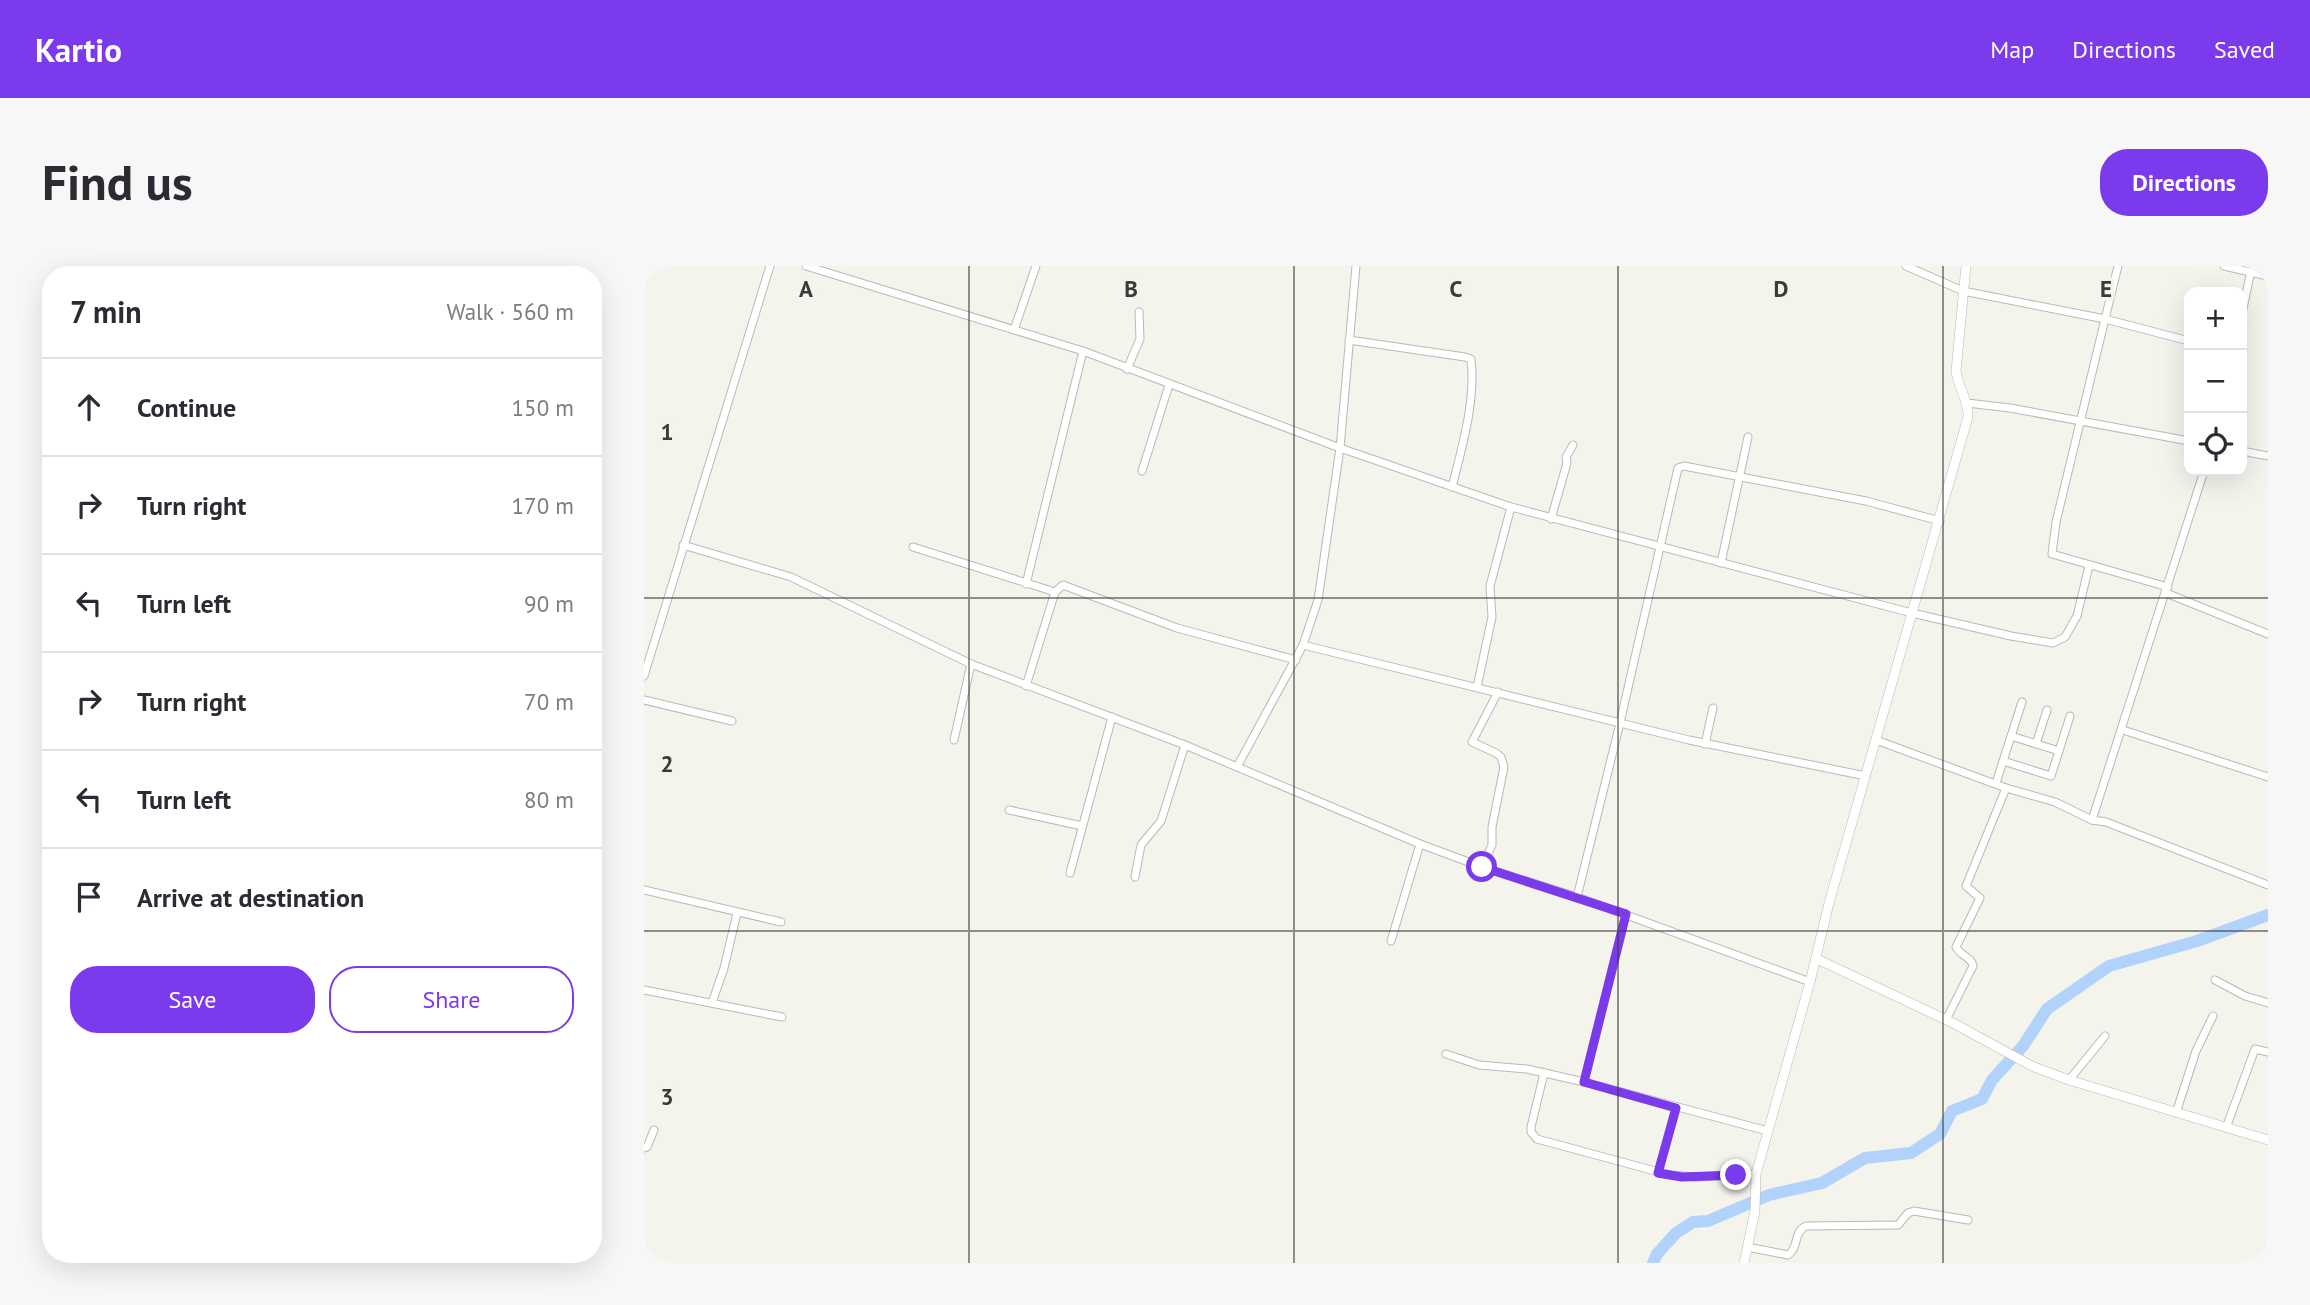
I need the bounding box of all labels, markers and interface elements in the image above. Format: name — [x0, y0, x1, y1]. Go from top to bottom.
text: Kartio — [35, 28, 122, 71]
text: Map — [1990, 34, 2034, 65]
text: Directions — [2072, 34, 2176, 65]
text: Saved — [2214, 34, 2275, 65]
button: Directions — [2100, 149, 2268, 216]
text: Find us — [42, 150, 193, 214]
text: A — [799, 274, 813, 303]
text: B — [1124, 274, 1138, 303]
text: C — [1450, 274, 1463, 303]
text: D — [1774, 274, 1788, 303]
text: E — [2100, 274, 2112, 303]
map controls — [2184, 287, 2247, 476]
button: + — [2184, 287, 2247, 350]
text: 7 min — [70, 292, 142, 331]
text: Walk · 560 m — [447, 297, 574, 326]
button: − — [2184, 350, 2247, 413]
icon: ahead — [70, 388, 108, 426]
text: Continue — [137, 391, 236, 424]
text: 150 m — [512, 393, 574, 422]
button: locate — [2184, 413, 2247, 476]
text: 1 — [660, 417, 674, 446]
icon: right — [70, 486, 108, 524]
text: Turn right — [137, 489, 246, 522]
text: 170 m — [512, 491, 574, 520]
icon: left — [70, 584, 108, 622]
text: Turn left — [137, 587, 231, 620]
text: 90 m — [524, 589, 574, 618]
icon: right — [70, 682, 108, 720]
text: Turn right — [137, 685, 246, 718]
text: 70 m — [524, 687, 574, 716]
text: 2 — [660, 749, 674, 778]
icon: left — [70, 780, 108, 818]
text: Turn left — [137, 783, 231, 816]
text: 80 m — [524, 785, 574, 814]
route start — [1466, 851, 1497, 882]
icon: arrive — [70, 878, 108, 916]
text: Arrive at destination — [137, 881, 364, 914]
button: Save — [70, 966, 315, 1033]
button: Share — [329, 966, 574, 1033]
text: 3 — [660, 1082, 674, 1111]
route end — [1720, 1159, 1751, 1190]

